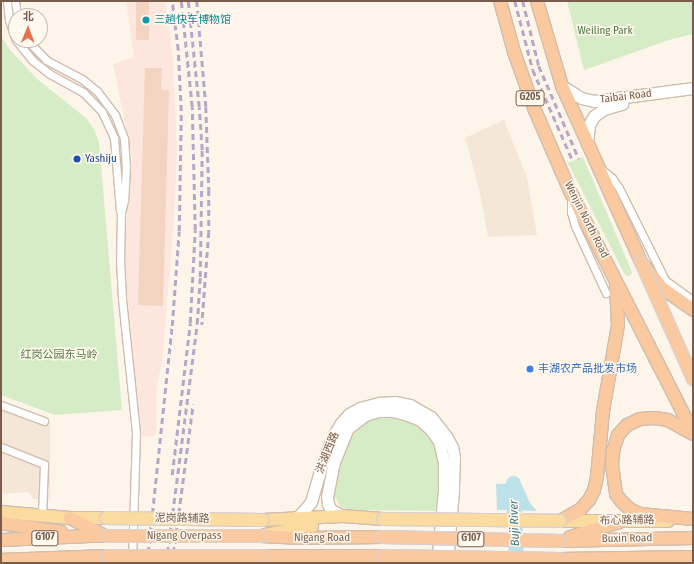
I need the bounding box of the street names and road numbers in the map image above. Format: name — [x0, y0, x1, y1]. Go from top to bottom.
street label: Taibai Road — [599, 87, 653, 107]
road number: G205 — [515, 90, 545, 106]
street label: Wenjin North Road — [561, 179, 611, 261]
street label: 洪湖西路 — [314, 430, 342, 476]
street label: 泥岗路辅路 — [154, 512, 210, 526]
street label: 布心路辅路 — [599, 514, 655, 528]
street label: Nigang Overpass — [147, 529, 221, 543]
road number: G107 — [31, 530, 59, 546]
street label: Nigang Road — [294, 531, 350, 545]
road number: G107 — [457, 531, 485, 547]
street label: Buxin Road — [602, 532, 652, 546]

